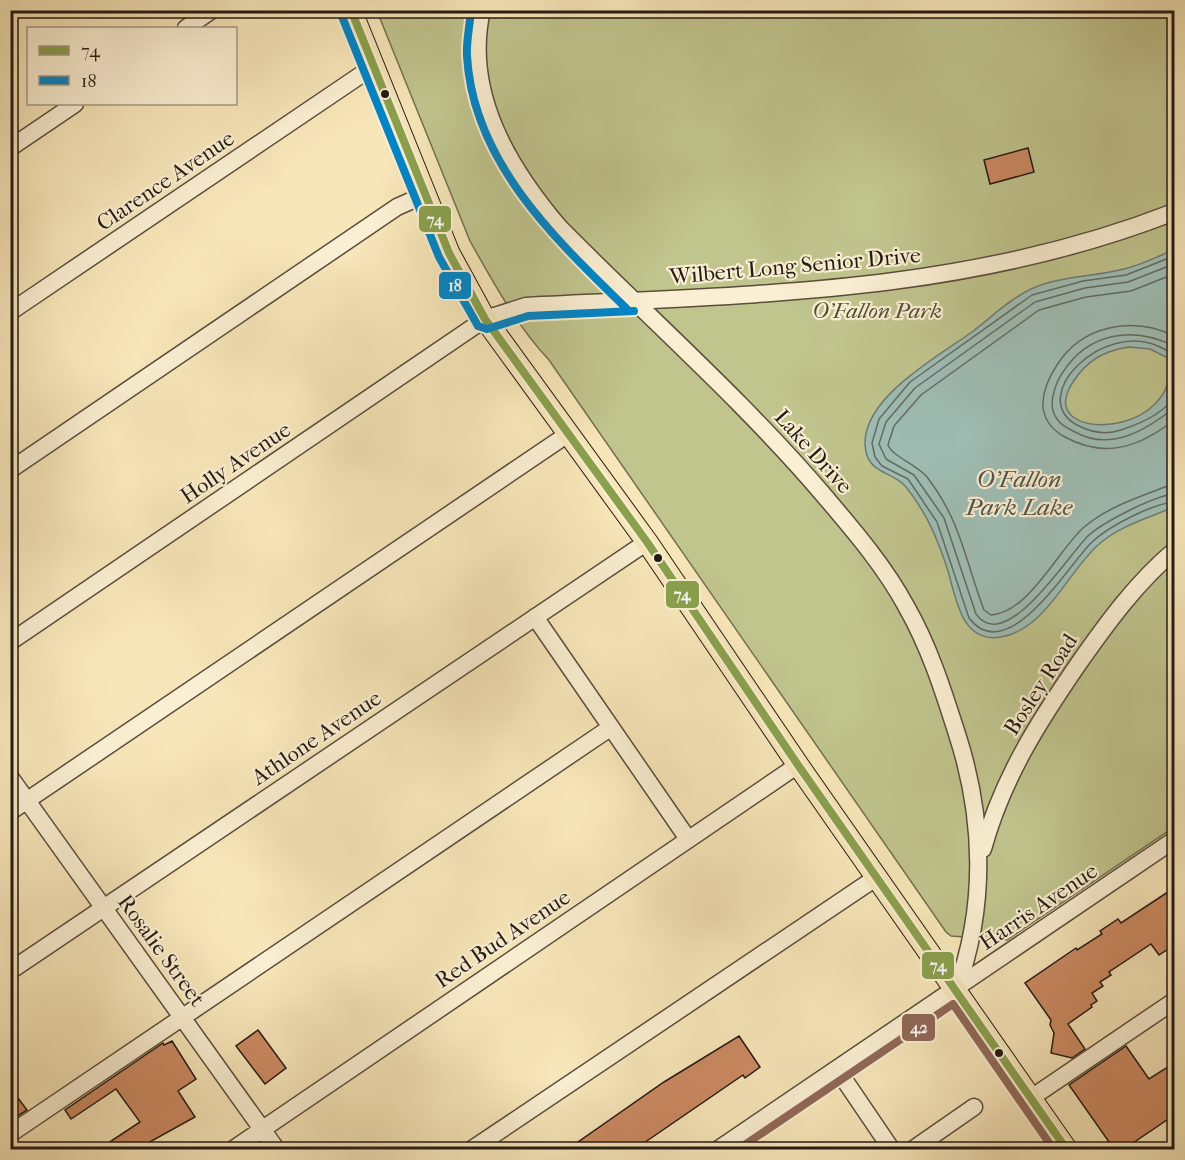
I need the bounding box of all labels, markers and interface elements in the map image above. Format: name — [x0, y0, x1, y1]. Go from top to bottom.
legend — [27, 27, 237, 105]
text: 74 — [81, 41, 100, 62]
text: 18 — [81, 71, 96, 92]
unlabelled marker — [379, 88, 391, 100]
street label: Clarence Avenue — [92, 125, 239, 236]
line badge: 74 — [418, 205, 452, 233]
text: 74 — [426, 210, 445, 230]
street label: Wilbert Long Senior Drive — [667, 242, 922, 290]
line badge: 18 — [438, 271, 472, 300]
text: 18 — [448, 276, 462, 295]
park label: O'Fallon Park — [812, 298, 942, 324]
street label: Lake Drive — [769, 404, 858, 499]
street label: Holly Avenue — [176, 416, 296, 509]
water label: O'Fallon Park Lake — [965, 465, 1074, 521]
unlabelled marker — [652, 552, 664, 564]
line badge: 74 — [665, 580, 700, 609]
text: 74 — [673, 585, 692, 605]
street label: Bosley Road — [999, 628, 1084, 740]
street label: Athlone Avenue — [246, 685, 386, 791]
street label: Harris Avenue — [975, 858, 1103, 956]
street label: Red Bud Avenue — [430, 884, 575, 994]
street label: Rosalie Street — [112, 890, 210, 1011]
line badge: 74 — [921, 951, 955, 980]
text: 74 — [929, 956, 948, 976]
line badge: 42 — [901, 1013, 936, 1042]
text: 42 — [909, 1018, 928, 1038]
unlabelled marker — [993, 1047, 1005, 1059]

